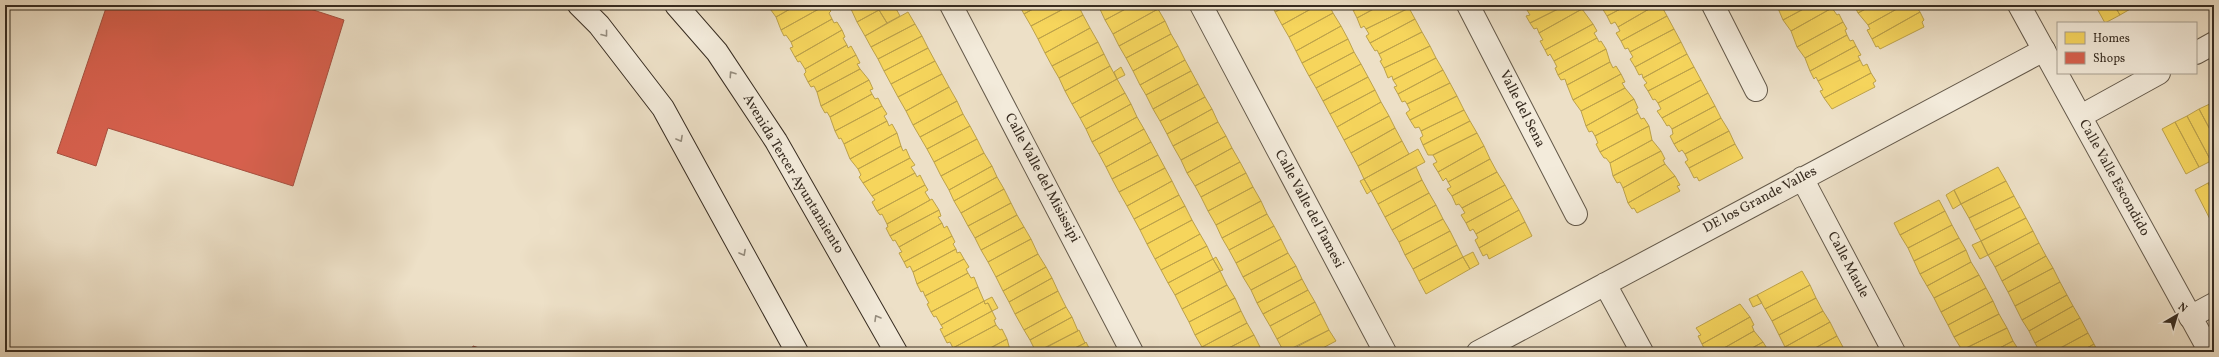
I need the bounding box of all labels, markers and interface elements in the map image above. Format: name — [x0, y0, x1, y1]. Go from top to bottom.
legend — [2057, 22, 2197, 74]
one-way arrow — [601, 29, 608, 36]
text: Homes — [2093, 31, 2130, 47]
text: Shops — [2093, 51, 2125, 67]
street label: Valle del Sena — [1494, 67, 1550, 151]
one-way arrow — [729, 71, 736, 78]
street label: Avenida Tercer Ayuntamiento — [738, 91, 848, 257]
street label: Calle Valle del Misissipi — [1000, 110, 1084, 246]
street label: Calle Valle Escondido — [2074, 116, 2154, 240]
one-way arrow — [676, 135, 683, 143]
street label: Calle Valle del Tamesi — [1270, 147, 1348, 271]
street label: DE los Grande Valles — [1700, 162, 1820, 238]
street label: Calle Maule — [1823, 228, 1874, 302]
one-way arrow — [738, 249, 745, 257]
north arrow — [2157, 295, 2197, 335]
text: N — [2174, 300, 2190, 317]
one-way arrow — [875, 315, 882, 322]

